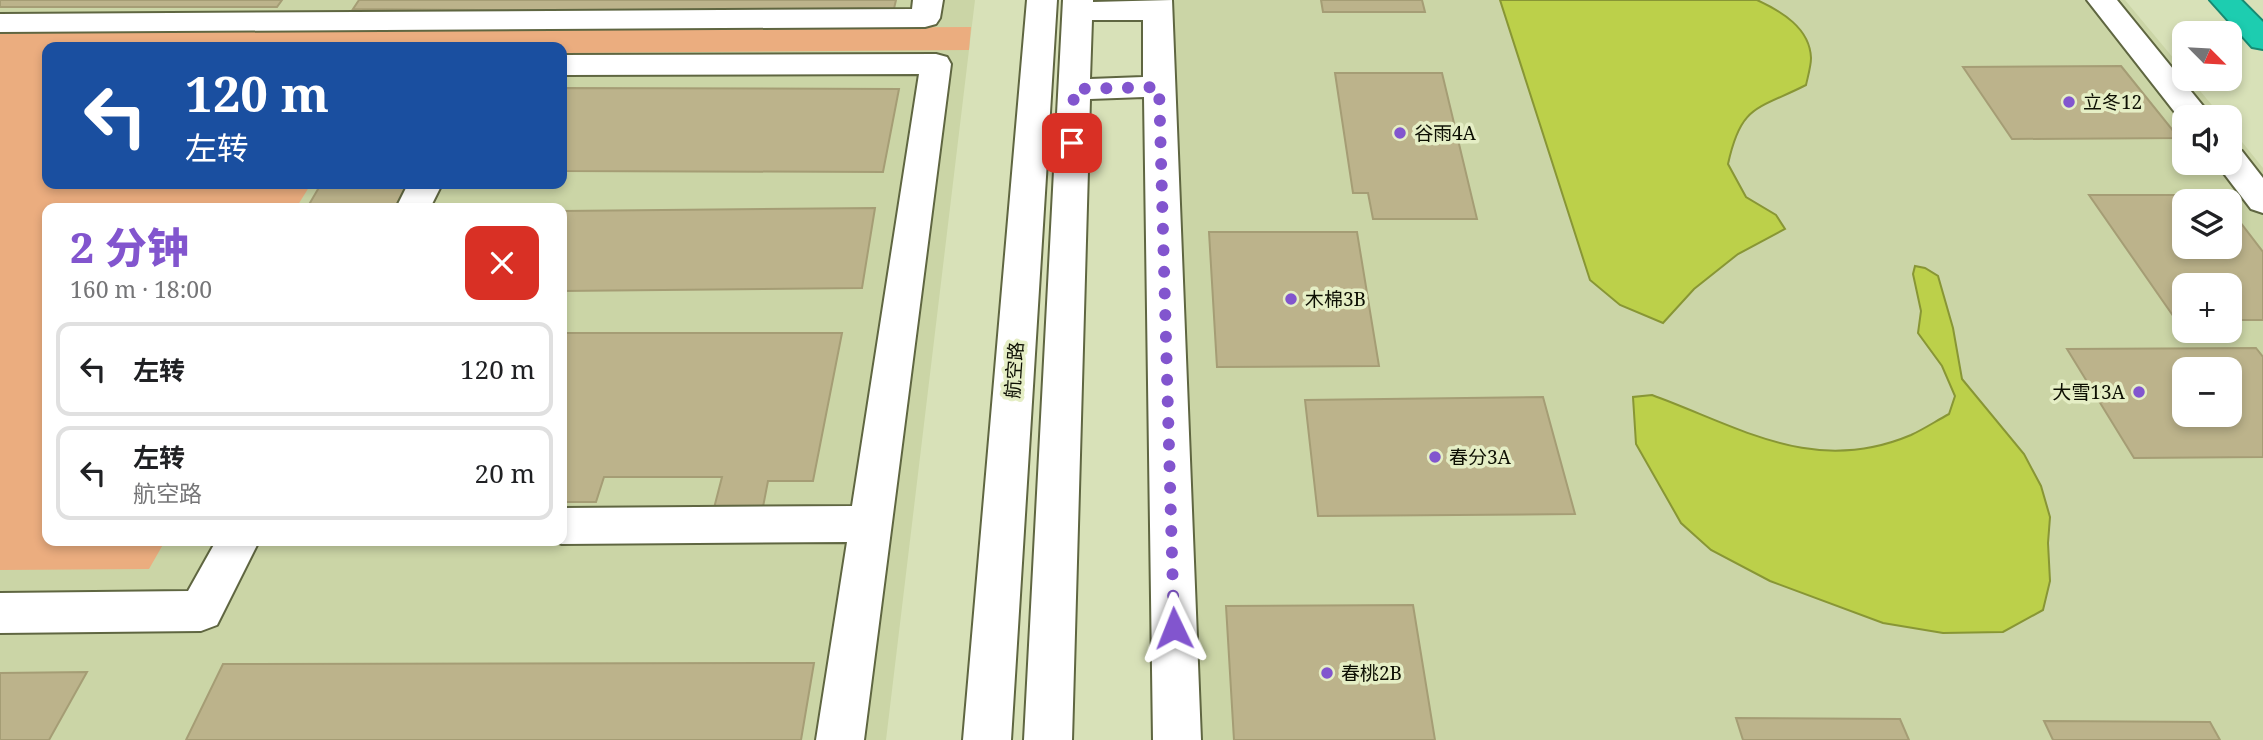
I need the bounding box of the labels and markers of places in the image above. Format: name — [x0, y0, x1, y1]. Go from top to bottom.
place label: 立冬12 — [2083, 89, 2142, 115]
marker: 立冬12 — [2061, 94, 2077, 110]
pin — [1042, 113, 1102, 173]
place label: 谷雨4A — [1414, 120, 1477, 146]
marker: 谷雨4A — [1392, 125, 1408, 141]
place label: 木棉3B — [1305, 286, 1366, 312]
marker: 木棉3B — [1283, 291, 1299, 307]
place label: 大雪13A — [2052, 379, 2126, 405]
marker: 大雪13A — [2131, 384, 2147, 400]
place label: 春分3A — [1449, 444, 1512, 470]
marker: 春分3A — [1427, 449, 1443, 465]
place label: 春桃2B — [1341, 660, 1402, 686]
marker: 春桃2B — [1319, 665, 1335, 681]

